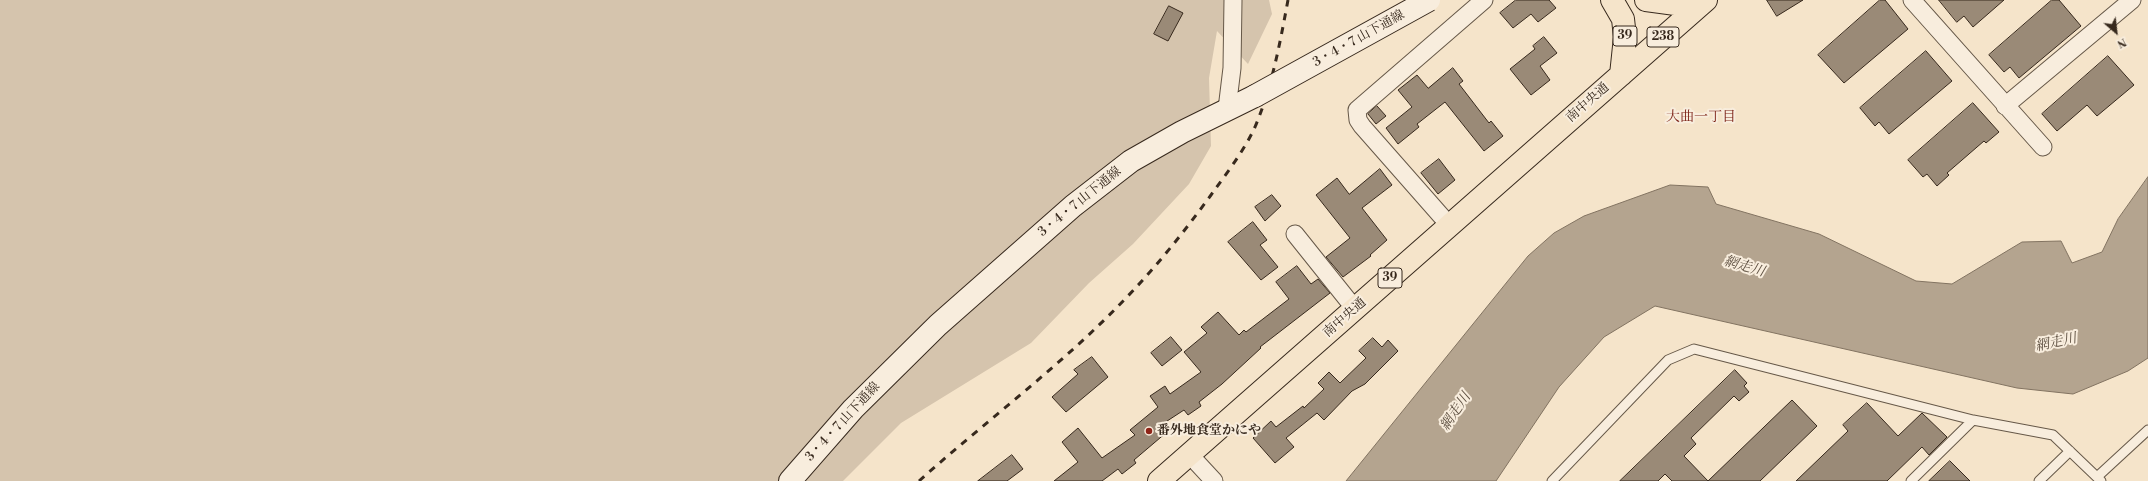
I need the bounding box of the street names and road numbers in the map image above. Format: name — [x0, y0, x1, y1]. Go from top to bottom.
street label: 3・4・7 山下通線 — [1311, 7, 1407, 71]
road number: 39 — [1613, 26, 1637, 46]
road number: 238 — [1647, 27, 1679, 47]
street label: 南中央通 — [1563, 80, 1613, 126]
street label: 3・4・7 山下通線 — [1035, 164, 1125, 240]
road number: 39 — [1378, 268, 1402, 288]
street label: 南中央通 — [1320, 295, 1370, 341]
street label: 3・4・7 山下通線 — [802, 379, 884, 465]

